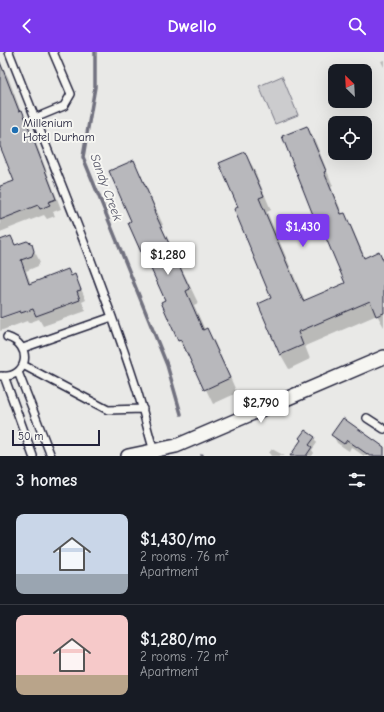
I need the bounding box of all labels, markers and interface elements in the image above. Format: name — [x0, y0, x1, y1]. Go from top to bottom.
icon: back — [16, 15, 38, 37]
icon: search — [346, 15, 368, 37]
text: Dwello — [167, 16, 217, 37]
north arrow — [328, 64, 372, 108]
map controls — [328, 64, 372, 160]
place label: Millenium Hotel Durham — [23, 116, 95, 144]
button: locate — [328, 116, 372, 160]
marker: Millenium Hotel Durham — [10, 125, 20, 135]
water label: Sandy Creek — [87, 152, 126, 223]
pin: $1,430 — [270, 214, 336, 248]
text: $1,430 — [285, 219, 321, 234]
pin: $1,280 — [135, 242, 201, 276]
text: $1,280 — [150, 247, 186, 262]
pin: $2,790 — [228, 390, 294, 424]
text: $2,790 — [243, 395, 279, 410]
scale bar — [12, 428, 100, 447]
text: 50 m — [18, 430, 43, 443]
icon: filters — [346, 469, 368, 491]
text: 3 homes — [16, 471, 77, 490]
icon: home — [48, 530, 96, 578]
text: $1,430/mo — [140, 530, 216, 549]
text: 2 rooms · 76 m² — [140, 549, 228, 564]
text: Apartment — [140, 564, 198, 579]
text: $1,280/mo — [140, 630, 217, 649]
icon: home — [48, 631, 96, 679]
text: 2 rooms · 72 m² — [140, 649, 228, 664]
text: Apartment — [140, 664, 198, 679]

